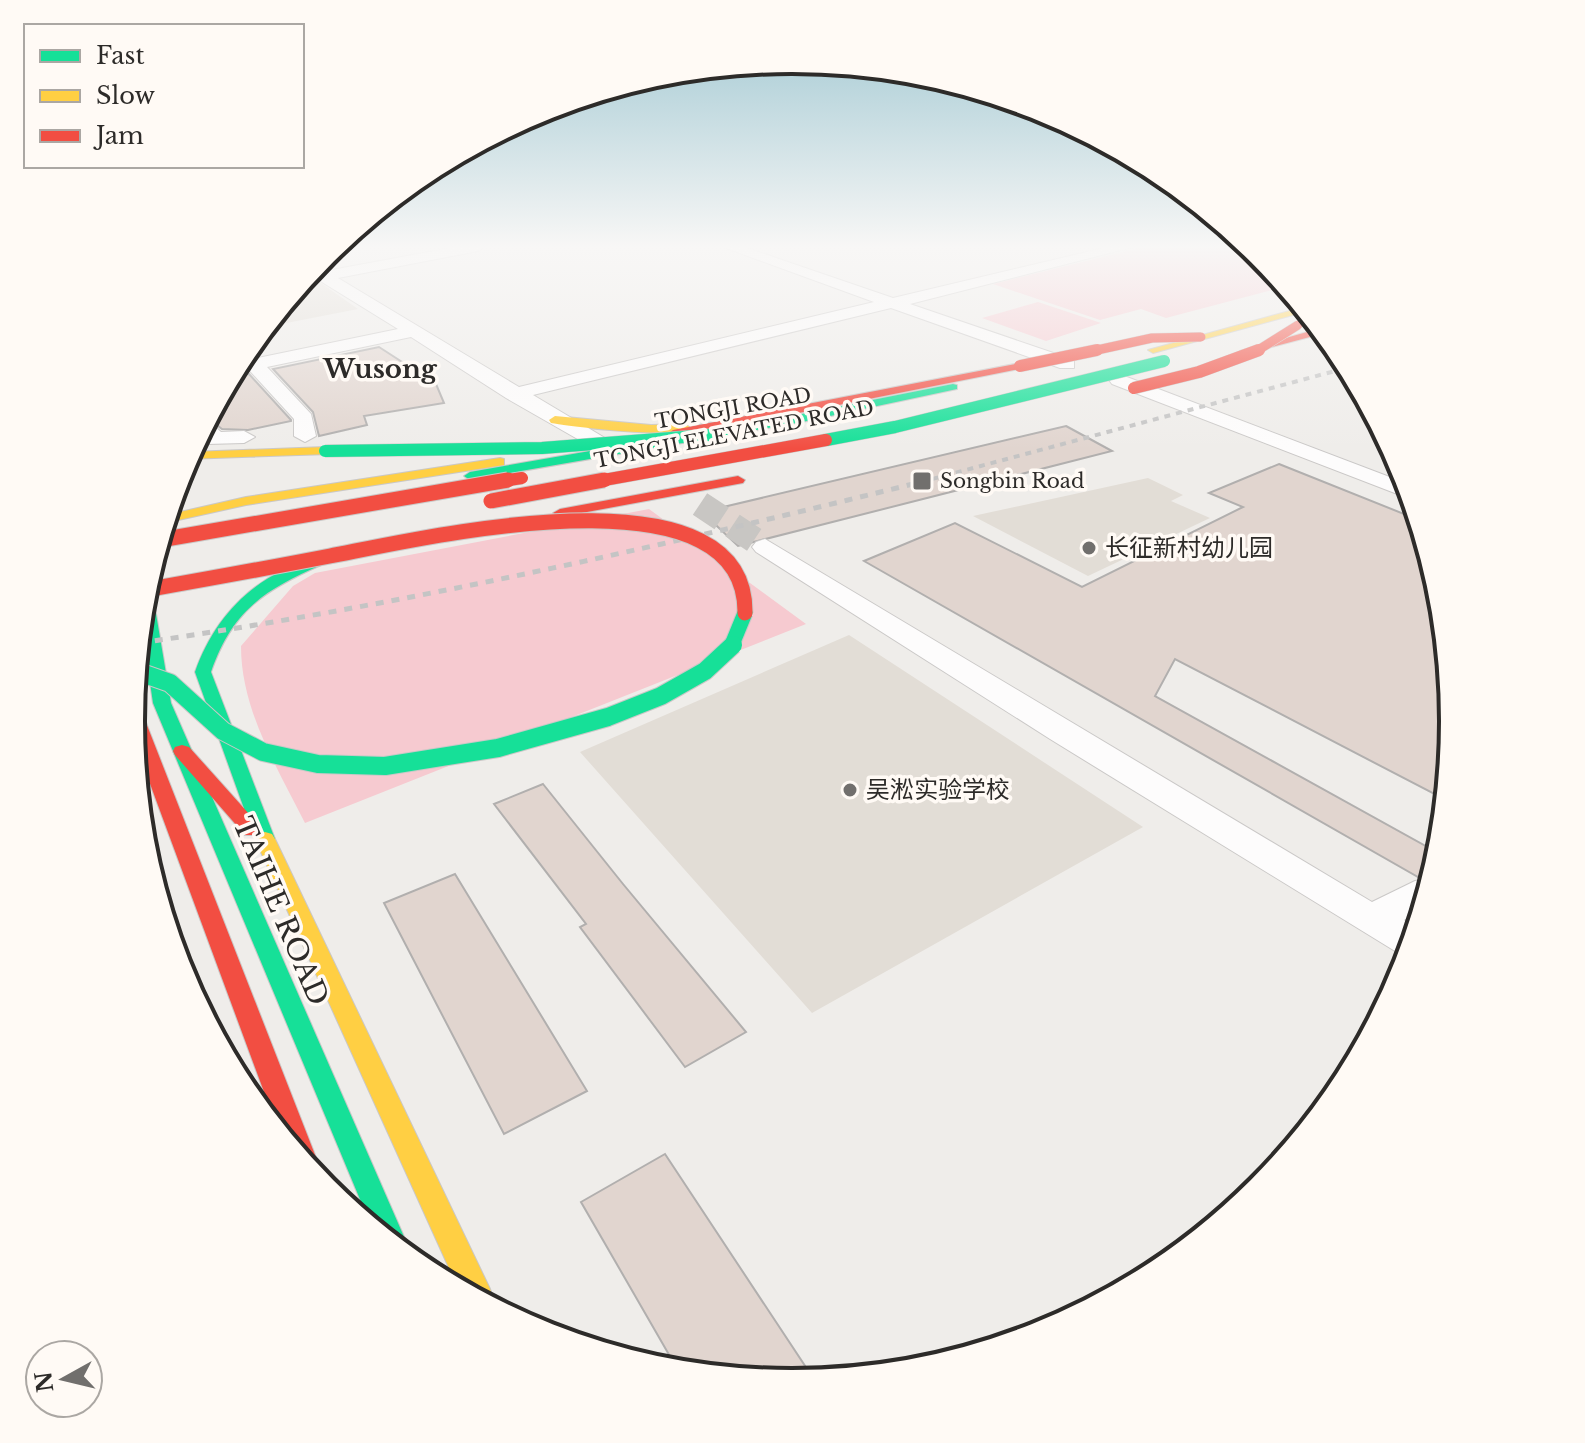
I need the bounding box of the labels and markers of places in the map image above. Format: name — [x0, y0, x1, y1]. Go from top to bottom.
place label: Songbin Road — [940, 469, 1084, 493]
marker: Songbin Road — [911, 470, 933, 492]
place label: 长征新村幼儿园 — [1105, 533, 1273, 562]
marker: 长征新村幼儿园 — [1080, 539, 1098, 557]
place label: 吴淞实验学校 — [866, 775, 1010, 804]
marker: 吴淞实验学校 — [841, 781, 859, 799]

